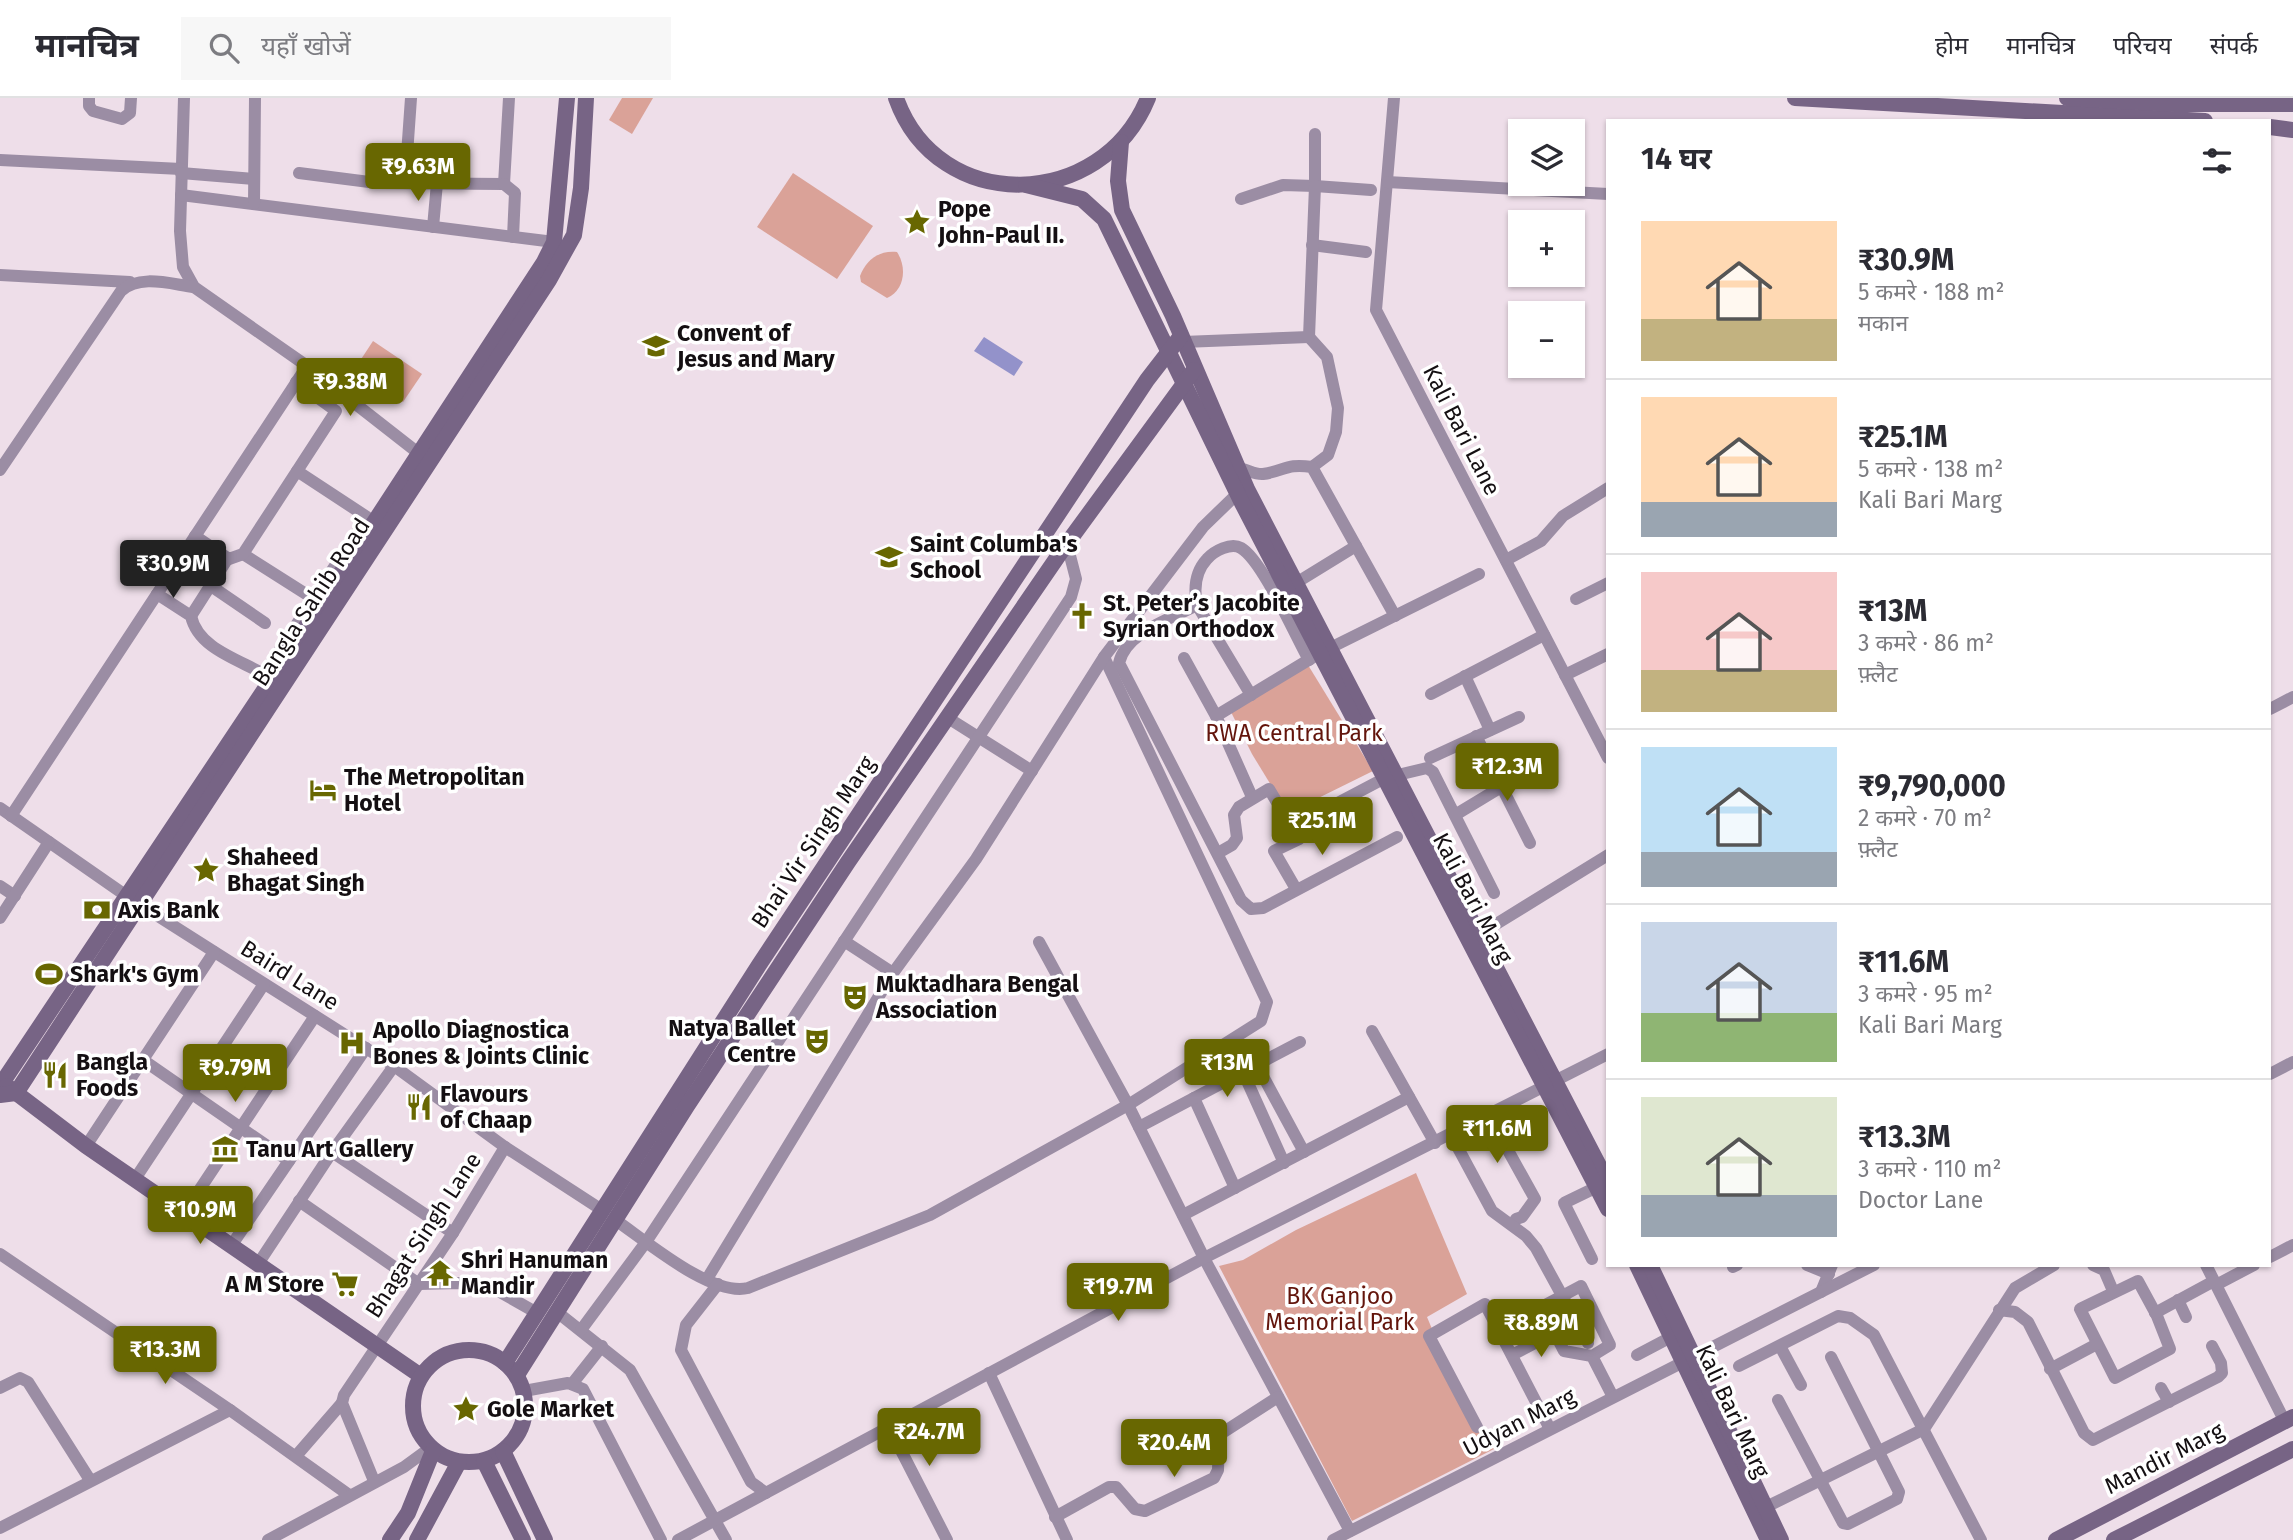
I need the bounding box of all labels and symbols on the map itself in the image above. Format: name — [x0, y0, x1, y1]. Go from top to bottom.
pin: ₹9.63M — [361, 144, 475, 203]
place label: Pope John-Paul II. — [937, 195, 1064, 249]
place icon: Pope John-Paul II. — [902, 207, 932, 237]
place label: Convent of Jesus and Mary — [676, 319, 836, 373]
school or university icon: Convent of Jesus and Mary — [641, 331, 671, 361]
pin: ₹9.38M — [293, 358, 407, 418]
street label: Kali Bari Lane — [1417, 360, 1507, 500]
street label: Bangla Sahib Road — [246, 513, 376, 691]
place label: Saint Columba's School — [910, 530, 1078, 584]
pin: ₹30.9M — [116, 540, 230, 600]
school or university icon: Saint Columba's School — [874, 542, 904, 572]
place label: St. Peter’s Jacobite Syrian Orthodox — [1103, 589, 1300, 643]
church icon: St. Peter’s Jacobite Syrian Orthodox — [1067, 601, 1097, 631]
park label: RWA Central Park — [1205, 719, 1383, 747]
pin: ₹12.3M — [1450, 744, 1564, 803]
street label: Bhai Vir Singh Marg — [745, 751, 881, 933]
place label: The Metropolitan Hotel — [344, 763, 524, 817]
hotel icon: The Metropolitan Hotel — [308, 775, 338, 805]
pin: ₹25.1M — [1265, 798, 1379, 857]
street label: Kali Bari Marg — [1427, 828, 1519, 968]
place label: Shaheed Bhagat Singh — [227, 843, 365, 897]
place icon: Shaheed Bhagat Singh — [191, 855, 221, 885]
bank icon: Axis Bank — [82, 895, 112, 925]
place label: Axis Bank — [117, 896, 219, 924]
street label: Baird Lane — [236, 934, 344, 1016]
sports icon: Shark's Gym — [34, 959, 64, 989]
place label: Shark's Gym — [70, 960, 199, 988]
place label: Muktadhara Bengal Association — [875, 970, 1079, 1024]
theatre icon: Muktadhara Bengal Association — [840, 982, 870, 1012]
place label: Natya Ballet Centre — [668, 1014, 797, 1068]
place label: Apollo Diagnostica Bones & Joints Clinic — [372, 1016, 589, 1070]
theatre icon: Natya Ballet Centre — [802, 1026, 832, 1056]
hospital icon: Apollo Diagnostica Bones & Joints Clinic — [337, 1028, 367, 1058]
pin: ₹13M — [1186, 1040, 1268, 1099]
pin: ₹9.79M — [178, 1044, 292, 1104]
place label: Bangla Foods — [76, 1048, 148, 1102]
restaurant icon: Bangla Foods — [40, 1060, 70, 1090]
place label: Flavours of Chaap — [440, 1080, 532, 1134]
restaurant icon: Flavours of Chaap — [404, 1092, 434, 1122]
pin: ₹11.6M — [1440, 1105, 1554, 1165]
museum icon: Tanu Art Gallery — [210, 1134, 240, 1164]
place label: Tanu Art Gallery — [246, 1135, 415, 1163]
street label: Bhagat Singh Lane — [359, 1147, 487, 1323]
pin: ₹10.9M — [143, 1186, 257, 1246]
place label: Shri Hanuman Mandir — [461, 1246, 608, 1300]
temple icon: Shri Hanuman Mandir — [425, 1258, 455, 1288]
pin: ₹19.7M — [1061, 1264, 1175, 1323]
supermarket icon: A M Store — [330, 1269, 360, 1299]
place label: A M Store — [224, 1270, 324, 1298]
park label: BK Ganjoo Memorial Park — [1265, 1282, 1415, 1336]
pin: ₹8.89M — [1484, 1300, 1598, 1359]
pin: ₹13.3M — [108, 1326, 222, 1386]
street label: Kali Bari Marg — [1690, 1340, 1776, 1482]
street label: Udyan Marg — [1458, 1382, 1580, 1462]
place icon: Gole Market — [451, 1394, 481, 1424]
place label: Gole Market — [487, 1395, 615, 1423]
pin: ₹24.7M — [872, 1408, 986, 1468]
street label: Mandir Marg — [2100, 1416, 2228, 1500]
pin: ₹20.4M — [1117, 1420, 1231, 1479]

